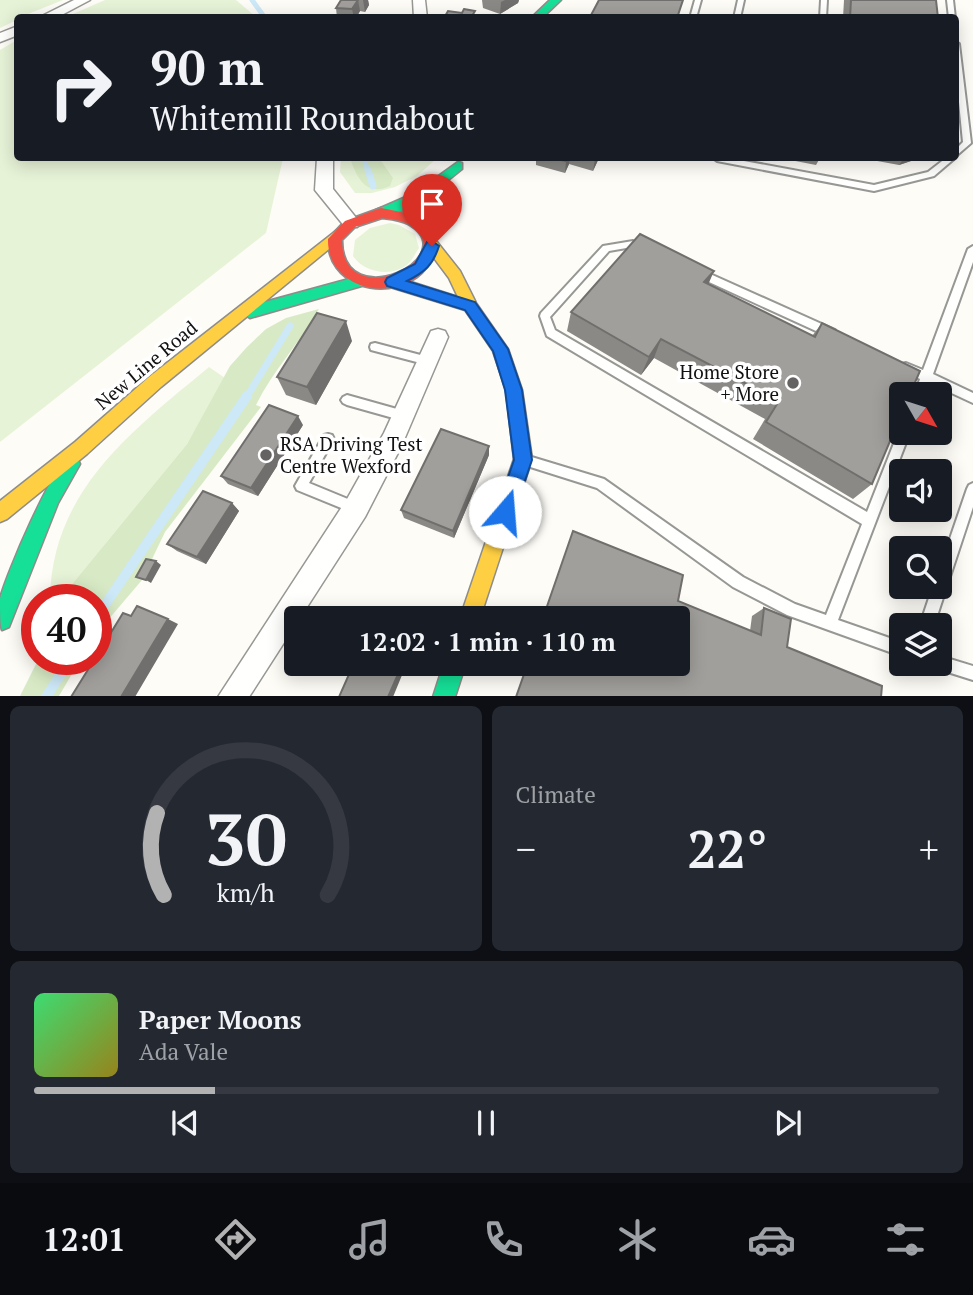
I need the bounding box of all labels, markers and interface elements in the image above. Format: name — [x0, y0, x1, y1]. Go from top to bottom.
text: 90 m — [150, 34, 264, 99]
icon: right — [35, 42, 126, 133]
text: Whitemill Roundabout — [150, 97, 475, 139]
pin — [402, 174, 462, 246]
icon: arrive — [413, 185, 451, 223]
street label: New Line Road — [89, 314, 202, 415]
place label: Home Store + More — [679, 359, 779, 406]
marker: Home Store + More — [785, 375, 801, 391]
north arrow — [889, 382, 952, 444]
map controls — [889, 382, 952, 676]
place label: RSA Driving Test Centre Wexford — [280, 431, 423, 478]
marker: RSA Driving Test Centre Wexford — [258, 447, 274, 463]
button: sound — [889, 459, 952, 522]
position arrow — [468, 475, 542, 549]
button: search — [889, 536, 952, 599]
speed limit sign: 40 — [21, 584, 112, 675]
button: layers — [889, 613, 952, 676]
text: 12:02 · 1 min · 110 m — [358, 624, 616, 658]
text: Climate — [516, 779, 596, 810]
text: 30 — [205, 789, 287, 886]
text: 22° — [687, 814, 767, 883]
text: − — [516, 824, 536, 874]
text: + — [919, 824, 939, 874]
text: km/h — [217, 875, 275, 908]
text: Paper Moons — [139, 1002, 302, 1036]
text: Ada Vale — [139, 1036, 228, 1067]
icon: previous — [166, 1104, 204, 1142]
icon: pause — [467, 1104, 505, 1142]
icon: next — [769, 1104, 807, 1142]
icon: directions — [211, 1215, 260, 1264]
icon: music — [345, 1215, 394, 1264]
icon: phone — [479, 1215, 528, 1264]
icon: climate — [613, 1215, 662, 1264]
icon: car — [747, 1215, 796, 1264]
icon: filters — [881, 1215, 930, 1264]
text: 12:01 — [43, 1218, 126, 1260]

